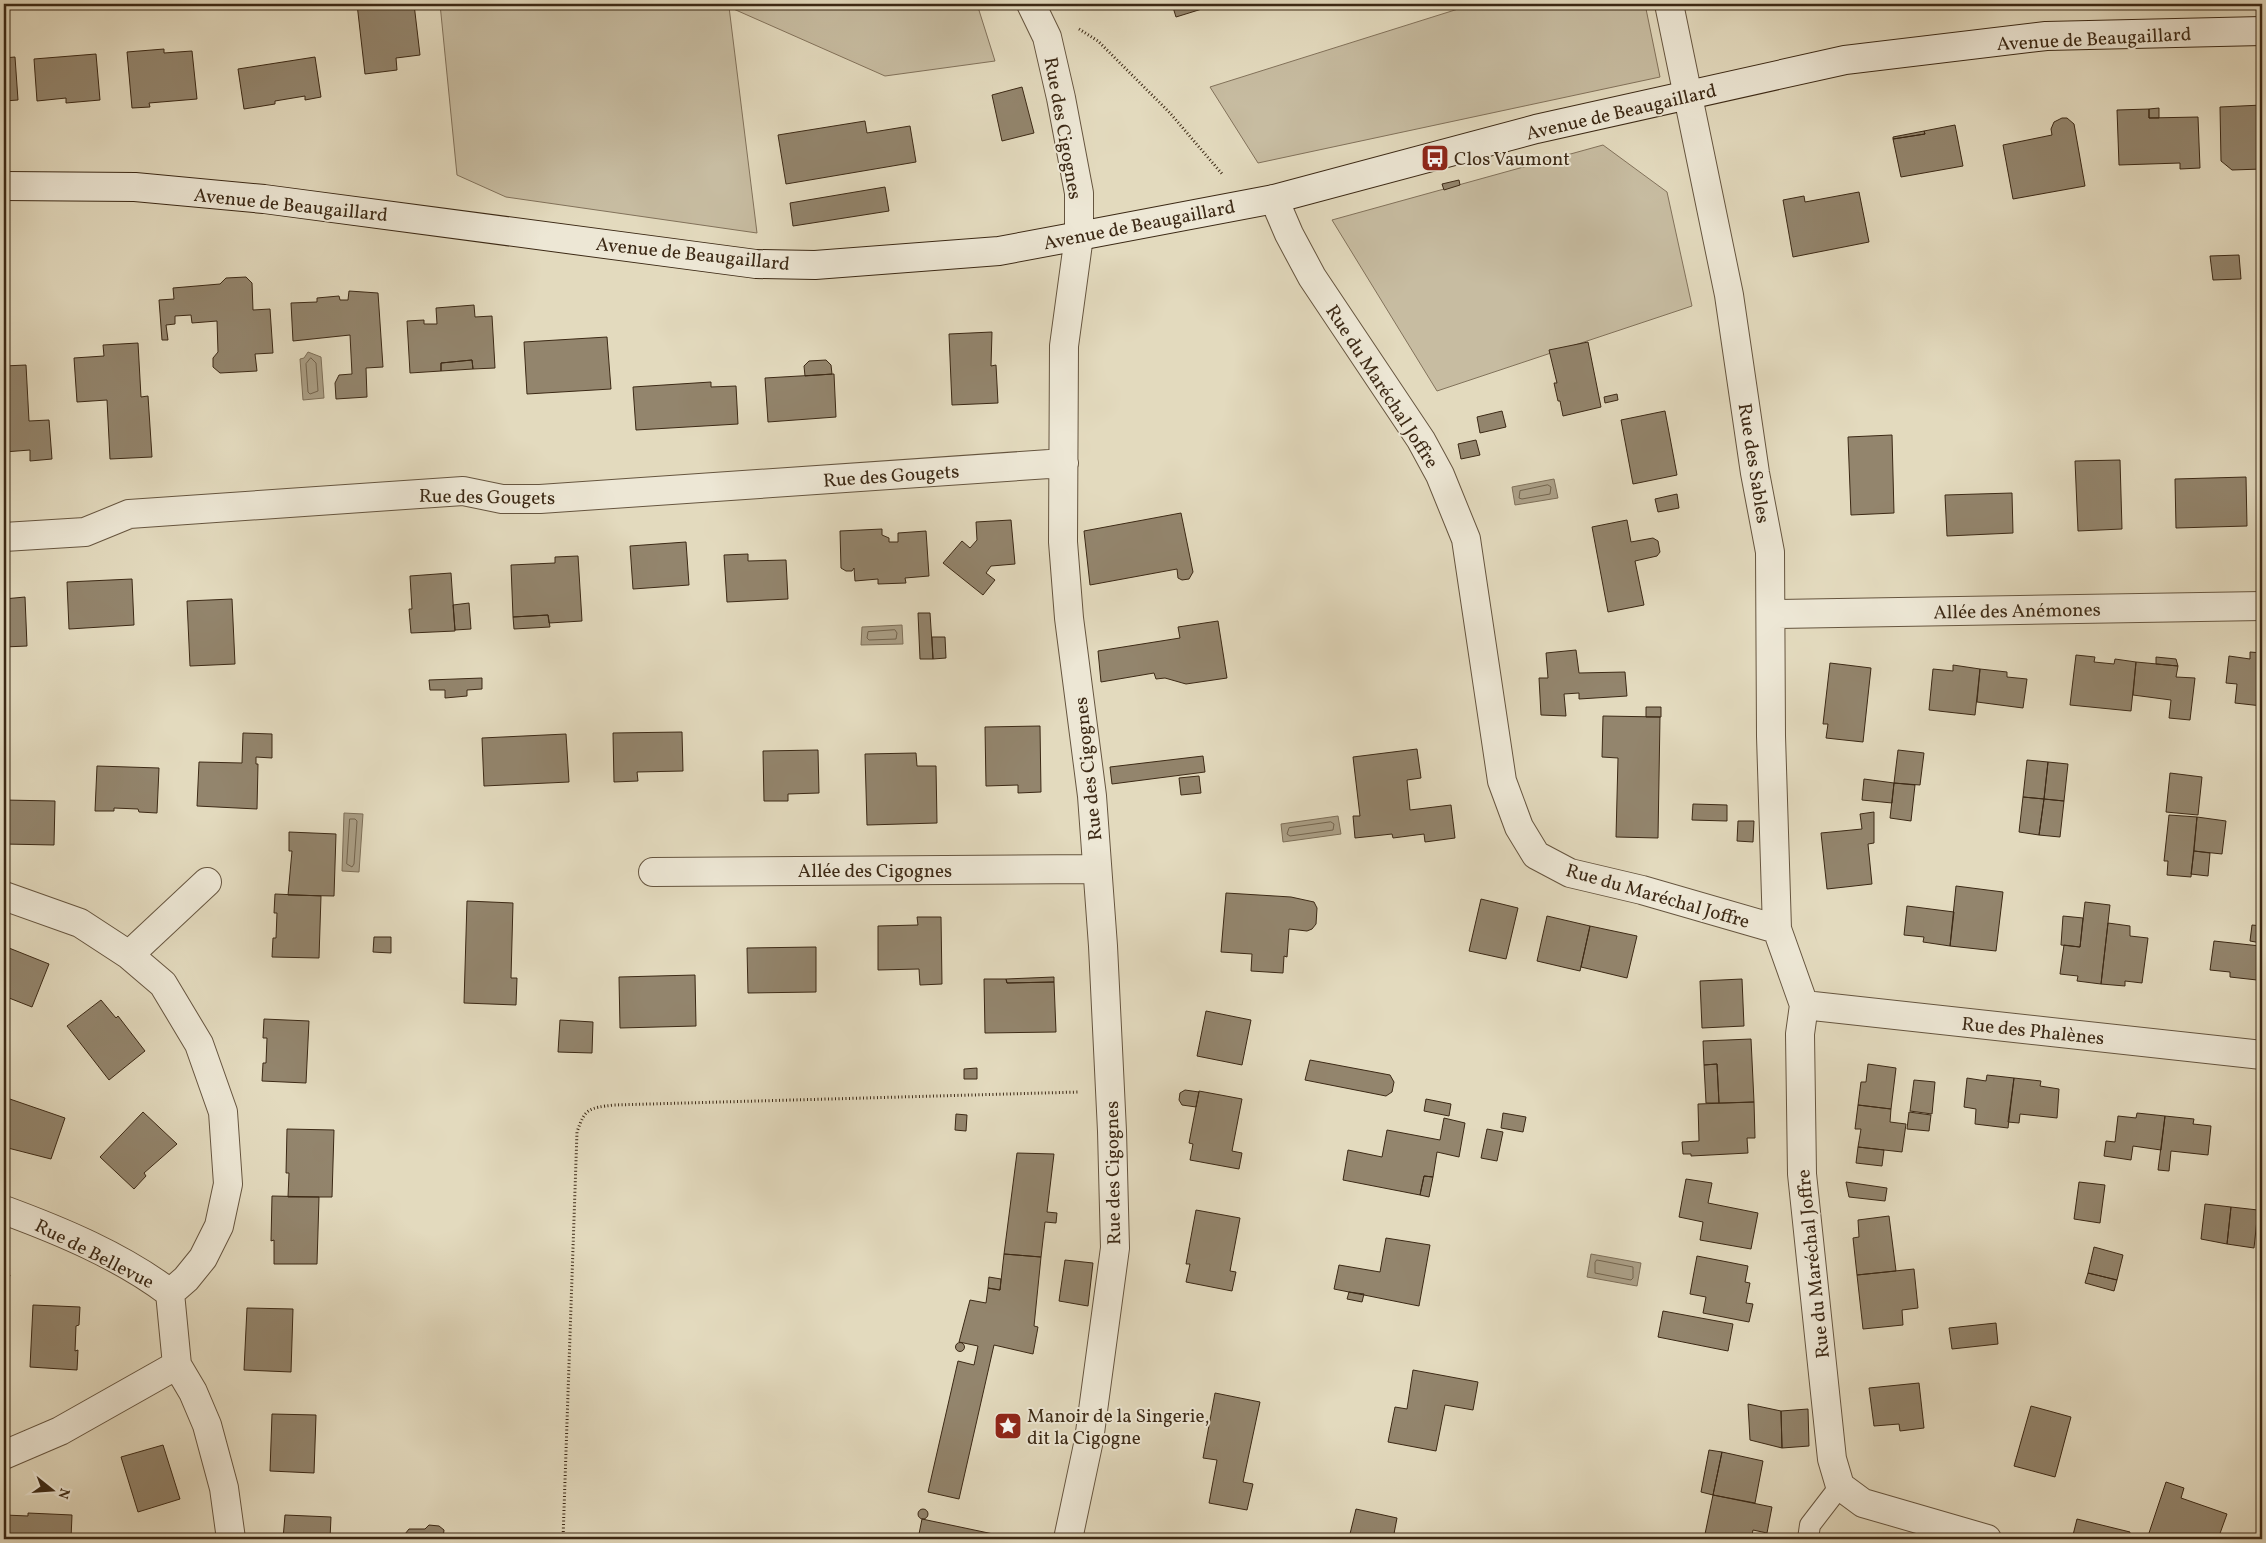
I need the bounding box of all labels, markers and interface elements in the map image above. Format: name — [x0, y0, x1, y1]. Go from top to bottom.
street label: Avenue de Beaugaillard — [1996, 22, 2192, 58]
street label: Rue des Cigognes — [1037, 55, 1087, 202]
street label: Avenue de Beaugaillard — [1524, 78, 1719, 148]
bus stop icon: Clos Vaumont — [1420, 143, 1450, 173]
place label: Clos Vaumont — [1454, 147, 1570, 173]
street label: Avenue de Beaugaillard — [193, 183, 389, 229]
street label: Avenue de Beaugaillard — [1041, 195, 1238, 257]
street label: Avenue de Beaugaillard — [595, 232, 791, 278]
street label: Rue du Maréchal Joffre — [1319, 300, 1444, 474]
street label: Rue des Sables — [1731, 401, 1775, 525]
street label: Rue des Gougets — [822, 459, 960, 495]
street label: Rue des Gougets — [419, 484, 555, 512]
street label: Allée des Anémones — [1933, 598, 2101, 626]
street label: Rue des Cigognes — [1069, 696, 1109, 842]
street label: Rue du Maréchal Joffre — [1562, 858, 1752, 936]
street label: Allée des Cigognes — [798, 859, 952, 885]
street label: Rue des Phalènes — [1960, 1012, 2105, 1052]
street label: Rue des Cigognes — [1100, 1101, 1128, 1245]
street label: Rue du Maréchal Joffre — [1791, 1168, 1837, 1360]
street label: Rue de Bellevue — [30, 1214, 158, 1296]
place label: Manoir de la Singerie, dit la Cigogne — [1027, 1404, 1209, 1452]
place icon: Manoir de la Singerie, dit la Cigogne — [993, 1411, 1023, 1441]
north arrow — [28, 1466, 78, 1516]
text: N — [52, 1486, 74, 1501]

